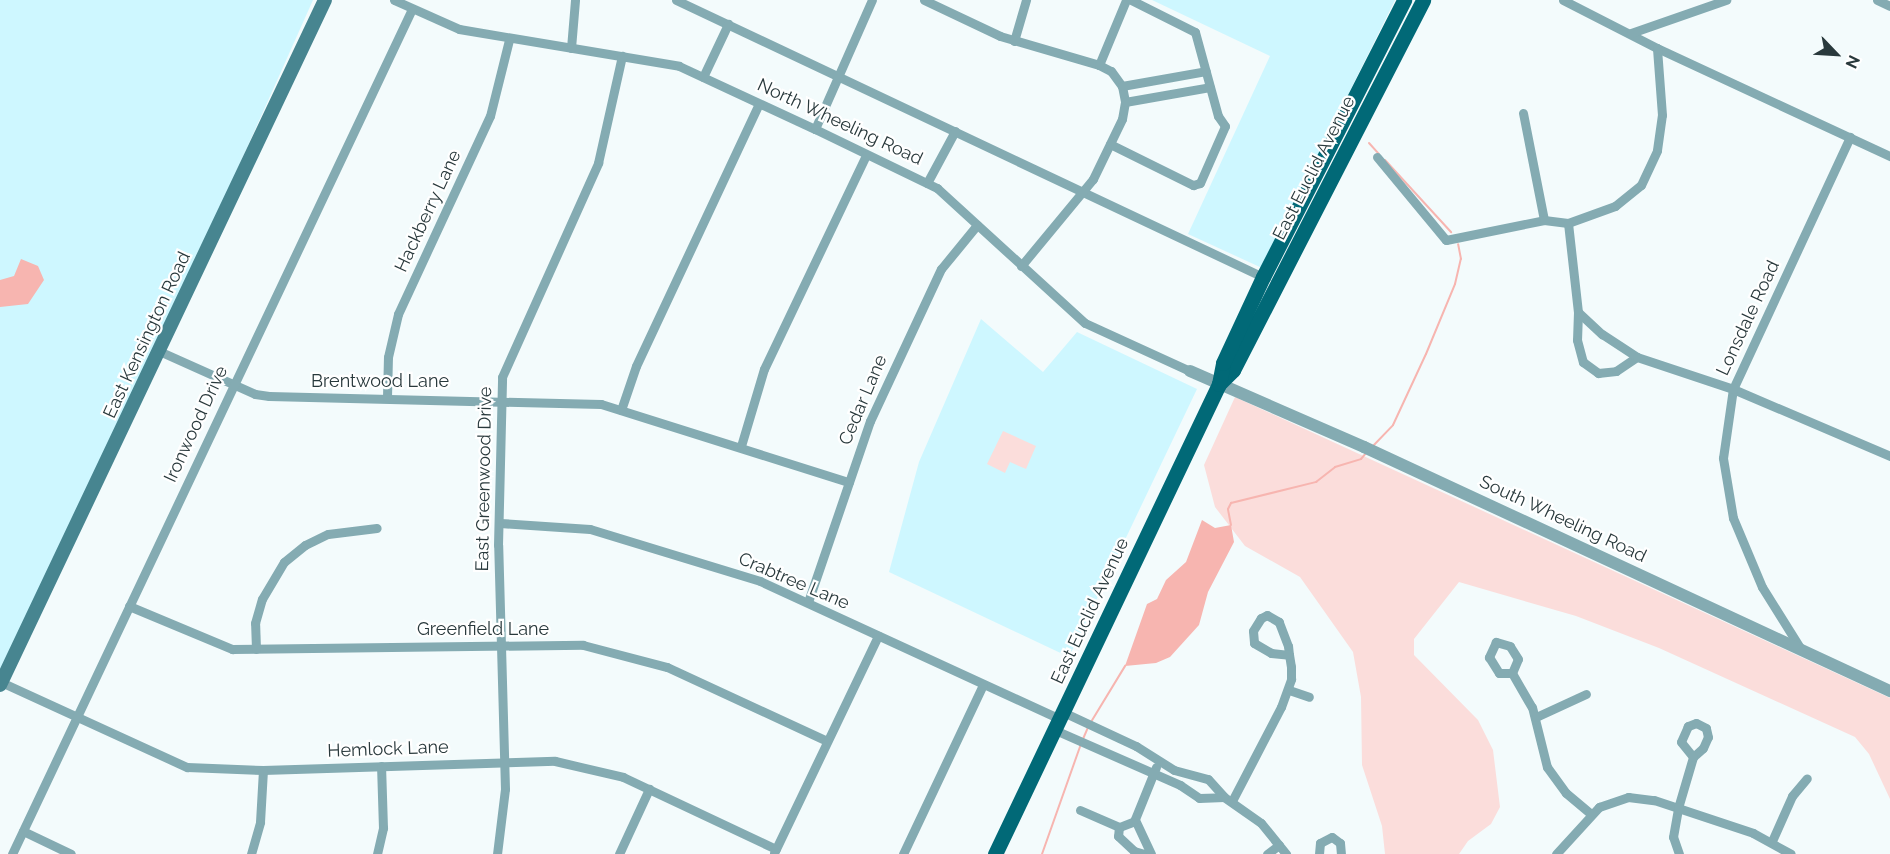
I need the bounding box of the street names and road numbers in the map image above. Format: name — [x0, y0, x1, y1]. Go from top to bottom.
street label: North Wheeling Road — [754, 74, 926, 170]
street label: East Euclid Avenue — [1268, 92, 1360, 244]
street label: Hackberry Lane — [390, 146, 466, 276]
street label: East Kensington Road — [99, 248, 195, 422]
street label: Lonsdale Road — [1712, 257, 1784, 379]
street label: Cedar Lane — [834, 352, 892, 448]
street label: Ironwood Drive — [160, 362, 232, 486]
street label: Brentwood Lane — [311, 370, 449, 392]
street label: East Greenwood Drive — [472, 386, 496, 572]
street label: South Wheeling Road — [1476, 471, 1650, 567]
street label: East Euclid Avenue — [1047, 534, 1133, 688]
street label: Crabtree Lane — [735, 548, 853, 614]
street label: Greenfield Lane — [417, 618, 549, 640]
street label: Hemlock Lane — [327, 736, 449, 762]

